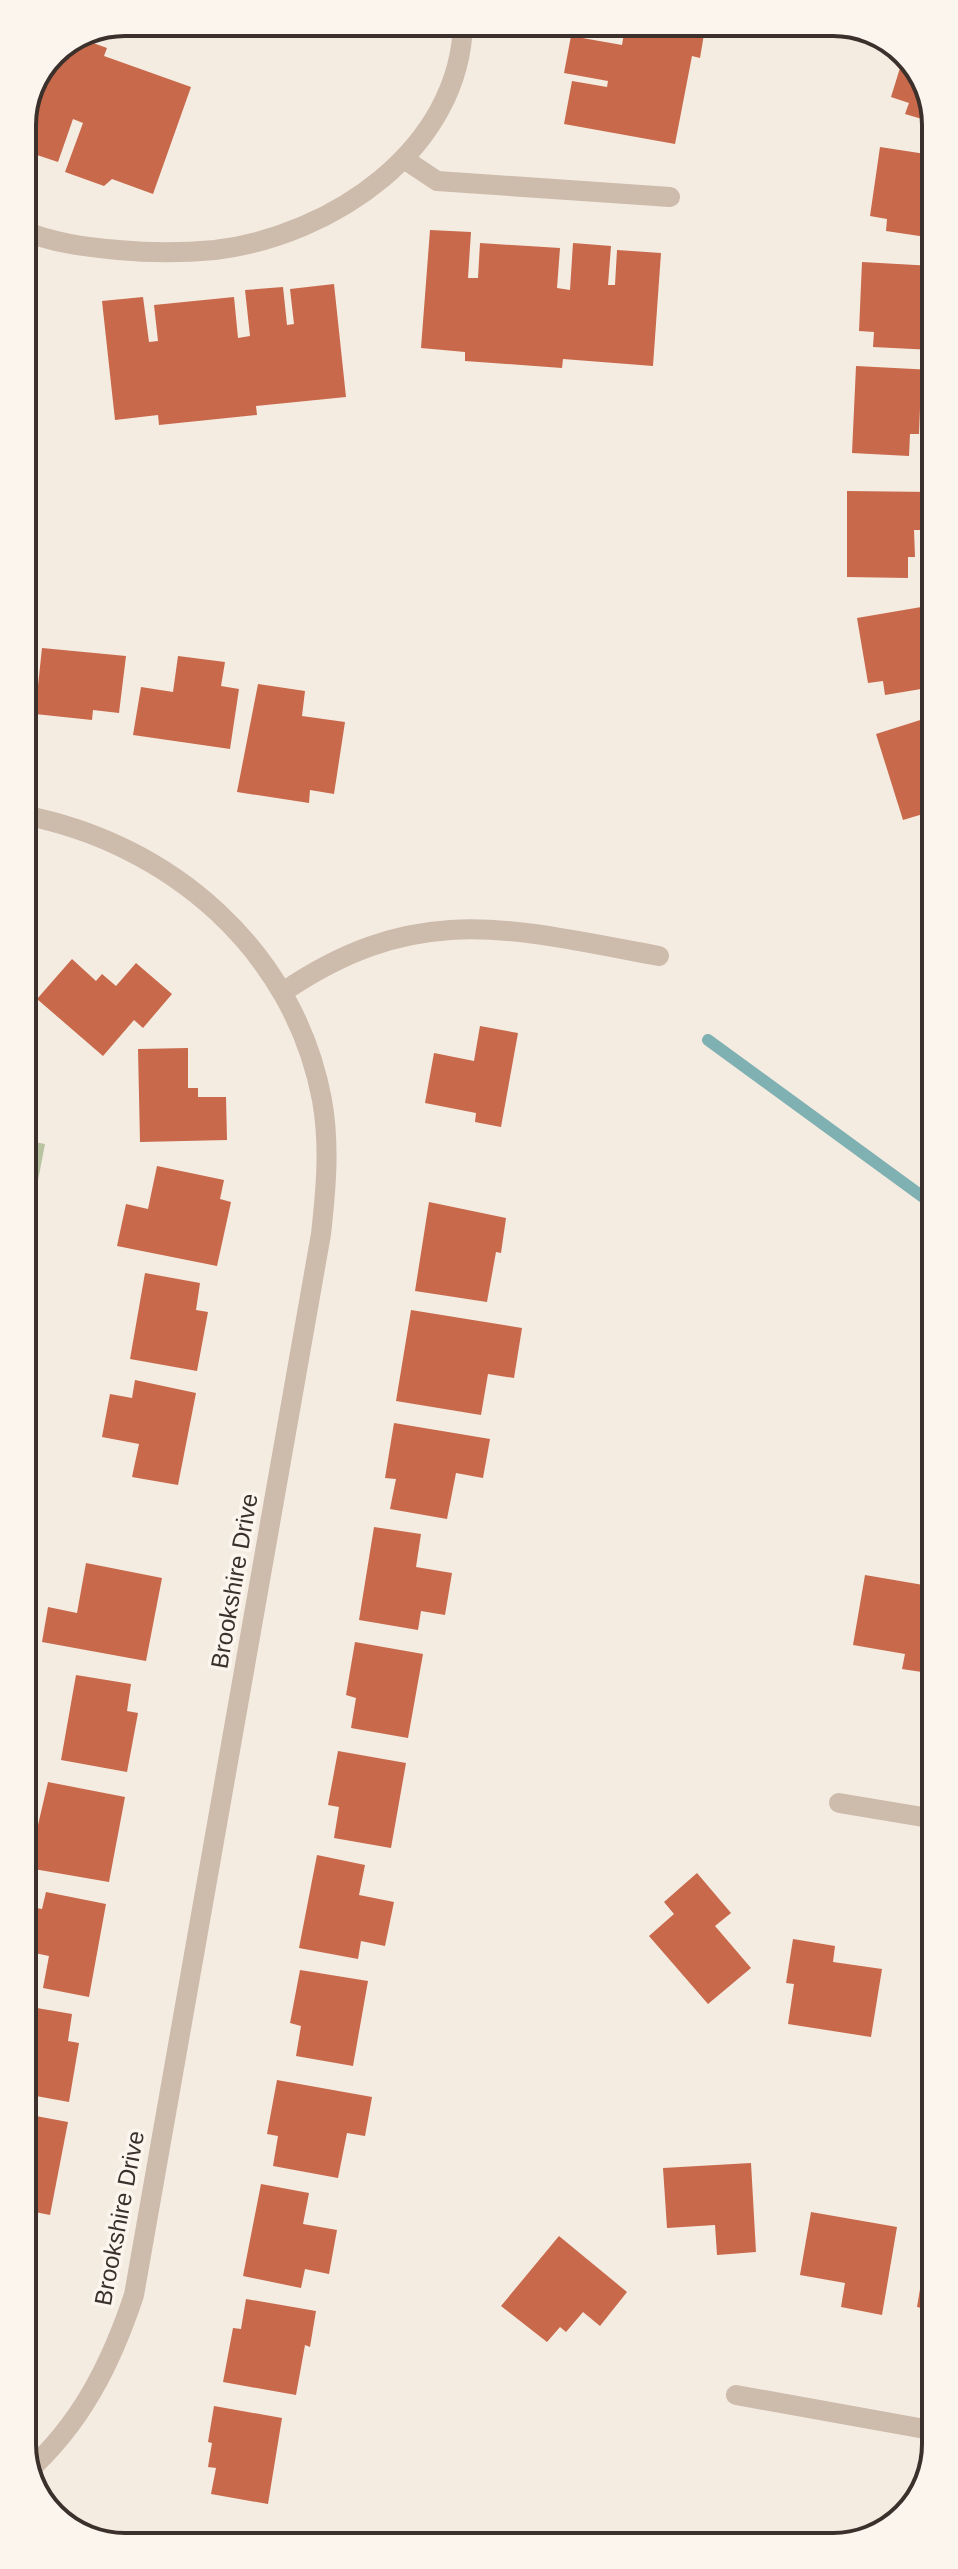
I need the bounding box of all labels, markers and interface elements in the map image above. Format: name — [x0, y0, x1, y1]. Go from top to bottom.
street label: Brookshire Drive — [205, 1491, 263, 1671]
street label: Brookshire Drive — [89, 2128, 149, 2308]

